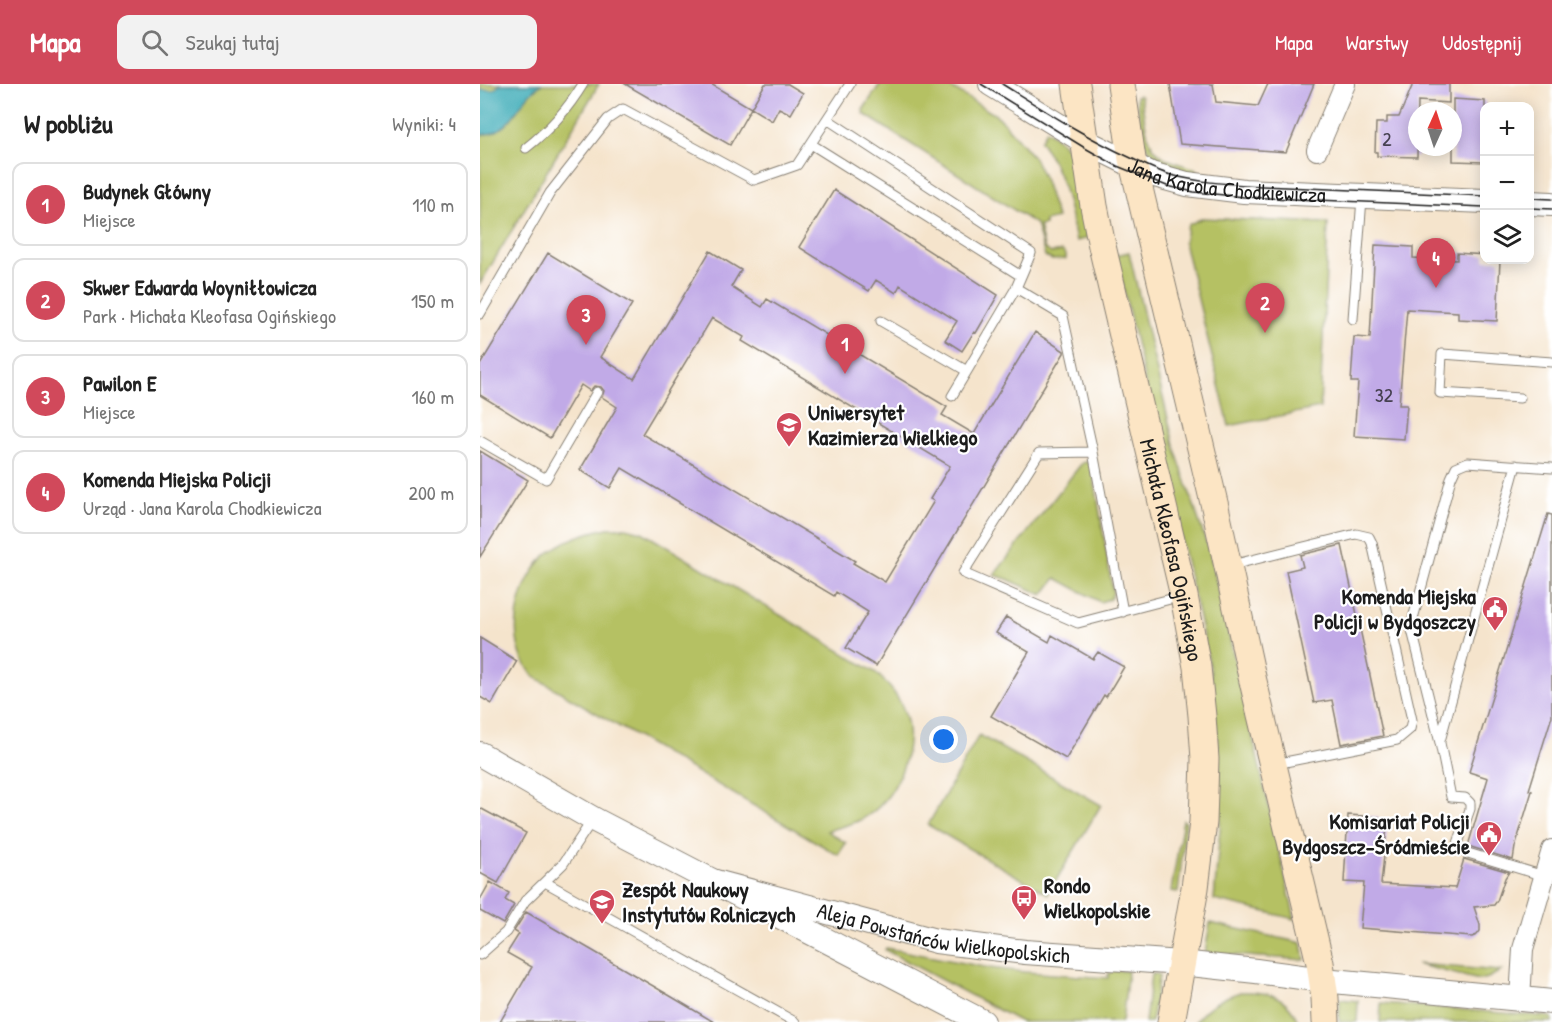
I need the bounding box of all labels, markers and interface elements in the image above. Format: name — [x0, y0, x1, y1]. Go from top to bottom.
search box — [117, 15, 537, 69]
text: Mapa — [30, 23, 81, 61]
icon: search — [138, 26, 171, 59]
text: Szukaj tutaj — [186, 27, 280, 57]
text: Mapa — [1275, 28, 1313, 57]
text: Warstwy — [1346, 28, 1409, 57]
text: Udostępnij — [1442, 28, 1522, 57]
north arrow — [1408, 102, 1462, 156]
map controls — [1480, 102, 1534, 264]
button: + — [1480, 102, 1534, 156]
text: W pobliżu — [24, 106, 113, 141]
text: Wyniki: 4 — [392, 110, 456, 137]
house number: 2 — [1382, 125, 1392, 152]
street label: Jana Karola Chodkiewicza — [1123, 150, 1327, 209]
button: − — [1480, 156, 1534, 210]
text: Budynek Główny — [83, 176, 211, 206]
text: 1 — [42, 191, 49, 218]
text: 110 m — [412, 191, 454, 218]
text: Miejsce — [83, 206, 135, 233]
button: layers — [1480, 210, 1534, 264]
pin: 4 — [1416, 238, 1456, 288]
text: Skwer Edwarda Woyniłłowicza — [83, 272, 316, 302]
pin: 2 — [1246, 284, 1284, 333]
text: 2 — [41, 287, 50, 314]
text: 150 m — [411, 287, 454, 314]
pin: 3 — [566, 296, 606, 345]
text: Park · Michała Kleofasa Ogińskiego — [83, 302, 336, 329]
pin: 1 — [826, 324, 865, 374]
text: Pawilon E — [83, 368, 157, 398]
house number: 32 — [1375, 381, 1394, 408]
text: 3 — [41, 383, 50, 410]
text: 160 m — [412, 383, 454, 410]
place label: Uniwersytet Kazimierza Wielkiego — [808, 397, 977, 453]
text: Miejsce — [83, 398, 135, 425]
school or university icon: Uniwersytet Kazimierza Wielkiego — [774, 410, 804, 448]
street label: Michała Kleofasa Ogińskiego — [1133, 436, 1211, 664]
text: Komenda Miejska Policji — [83, 464, 271, 494]
text: 4 — [42, 479, 49, 506]
text: 200 m — [409, 479, 454, 506]
text: Urząd · Jana Karola Chodkiewicza — [83, 494, 322, 521]
place label: Komenda Miejska Policji w Bydgoszczy — [1314, 581, 1477, 637]
public building icon: Komenda Miejska Policji w Bydgoszczy — [1480, 594, 1510, 632]
your location — [929, 725, 958, 754]
place label: Komisariat Policji Bydgoszcz-Śródmieście — [1282, 806, 1470, 862]
public building icon: Komisariat Policji Bydgoszcz-Śródmieście — [1474, 819, 1504, 857]
place label: Rondo Wielkopolskie — [1044, 870, 1151, 926]
place label: Zespół Naukowy Instytutów Rolniczych — [622, 874, 796, 930]
bus stop icon: Rondo Wielkopolskie — [1009, 883, 1039, 921]
school or university icon: Zespół Naukowy Instytutów Rolniczych — [587, 887, 617, 925]
street label: Aleja Powstańców Wielkopolskich — [814, 895, 1071, 970]

